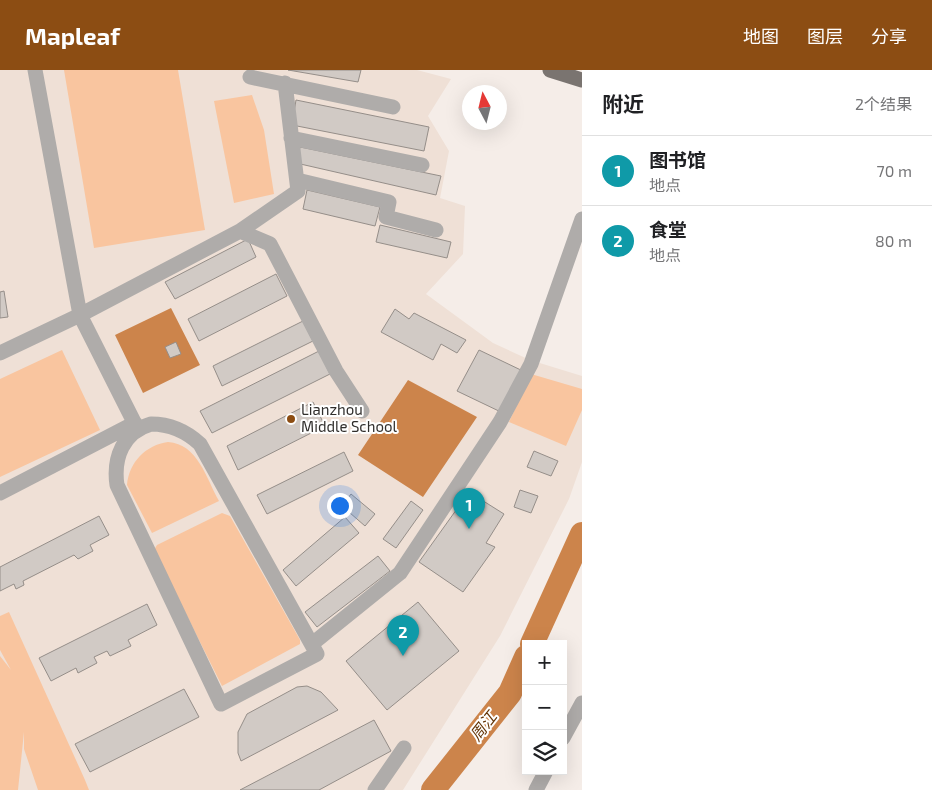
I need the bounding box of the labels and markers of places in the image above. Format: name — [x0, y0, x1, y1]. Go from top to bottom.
place label: Lianzhou Middle School — [301, 400, 397, 435]
marker: Lianzhou Middle School — [285, 413, 297, 425]
pin: 1 — [453, 488, 485, 529]
pin: 2 — [387, 615, 419, 656]

